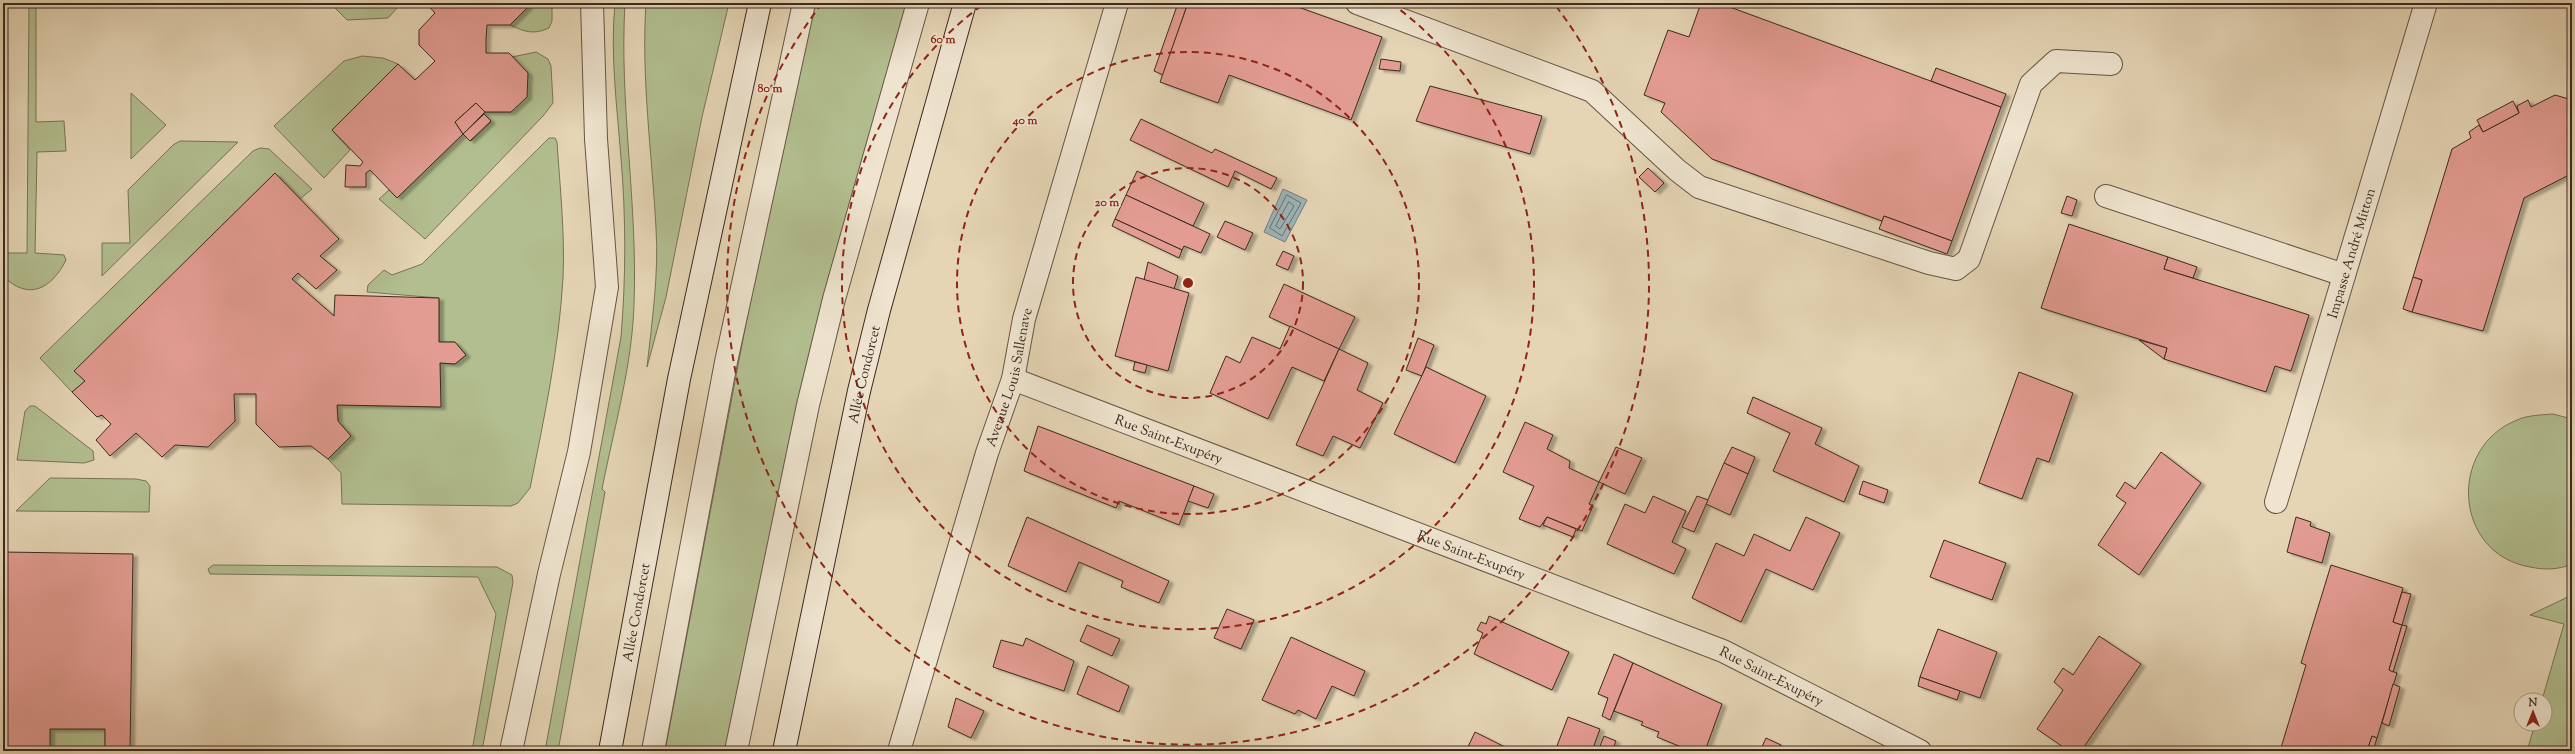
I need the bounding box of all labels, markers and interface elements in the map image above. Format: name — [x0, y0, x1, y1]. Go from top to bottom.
text: 60 m — [931, 31, 955, 49]
text: 80 m — [758, 80, 782, 98]
text: 40 m — [1012, 112, 1037, 130]
street label: Impasse André Mitton — [2324, 186, 2382, 321]
text: 20 m — [1095, 194, 1119, 212]
centre of rings — [1181, 276, 1195, 290]
street label: Avenue Louis Sallenave — [982, 306, 1039, 450]
street label: Allée Condorcet — [844, 324, 887, 426]
street label: Rue Saint-Exupéry — [1111, 411, 1225, 470]
street label: Rue Saint-Exupéry — [1414, 527, 1528, 586]
street label: Allée Condorcet — [619, 561, 657, 664]
street label: Rue Saint-Exupéry — [1715, 643, 1826, 712]
north arrow — [2513, 692, 2553, 732]
text: N — [2528, 695, 2538, 711]

